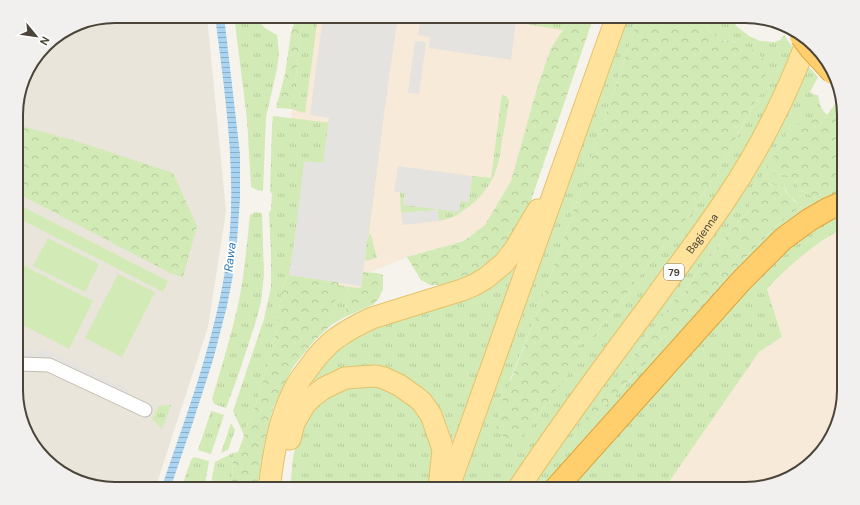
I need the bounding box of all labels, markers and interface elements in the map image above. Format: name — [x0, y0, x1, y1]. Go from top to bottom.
north arrow — [16, 16, 56, 56]
text: N — [37, 34, 53, 48]
street label: Bagienna — [683, 210, 721, 256]
water label: Rawa — [220, 241, 240, 273]
road number: 79 — [664, 264, 684, 280]

